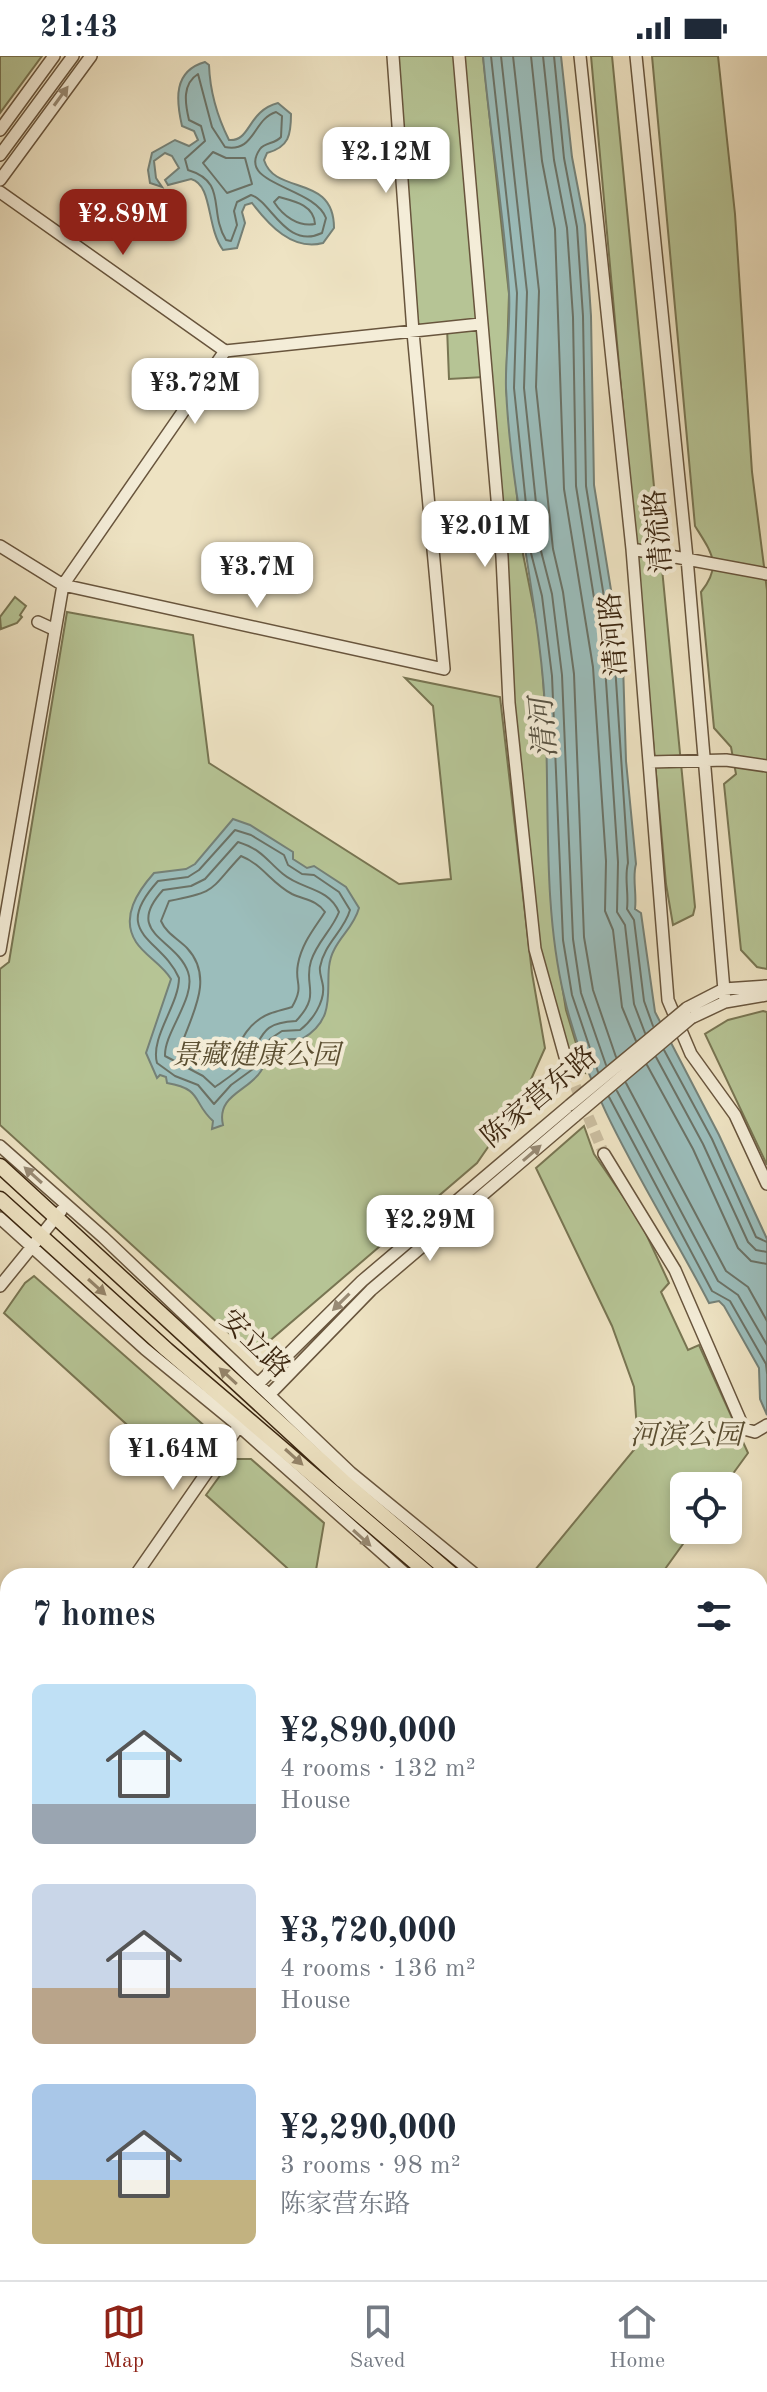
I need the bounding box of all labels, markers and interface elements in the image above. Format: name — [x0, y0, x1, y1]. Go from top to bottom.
text: 21:43 — [40, 13, 118, 43]
one-way arrow — [52, 86, 68, 107]
pin: ¥2.12M — [321, 127, 451, 195]
text: ¥2.12M — [341, 140, 431, 166]
pin: ¥2.89M — [58, 189, 188, 257]
text: ¥2.89M — [78, 202, 168, 228]
pin: ¥3.72M — [130, 358, 260, 426]
text: ¥3.72M — [150, 371, 240, 397]
street label: 清流路 — [639, 488, 678, 574]
pin: ¥2.01M — [420, 501, 550, 569]
text: ¥2.01M — [440, 514, 530, 540]
pin: ¥3.7M — [201, 542, 313, 610]
text: ¥3.7M — [219, 555, 295, 581]
street label: 清河路 — [594, 591, 633, 677]
water label: 清河 — [525, 692, 563, 759]
park label: 景藏健康公园 — [172, 1040, 344, 1071]
street label: 陈家营东路 — [475, 1040, 603, 1154]
one-way arrow — [522, 1145, 542, 1162]
one-way arrow — [23, 1167, 42, 1185]
pin: ¥2.29M — [365, 1195, 495, 1263]
text: ¥2.29M — [385, 1208, 475, 1234]
one-way arrow — [87, 1278, 107, 1295]
one-way arrow — [332, 1292, 351, 1311]
street label: 安立路 — [214, 1304, 296, 1384]
one-way arrow — [219, 1367, 238, 1385]
park label: 河滨公园 — [630, 1420, 746, 1451]
pin: ¥1.64M — [108, 1424, 238, 1492]
text: ¥1.64M — [128, 1437, 218, 1463]
one-way arrow — [284, 1448, 303, 1466]
map controls — [670, 1472, 742, 1544]
button: locate — [670, 1472, 742, 1544]
one-way arrow — [352, 1528, 371, 1546]
icon: filters — [692, 1594, 736, 1638]
text: 7 homes — [32, 1599, 155, 1633]
text: ¥2,890,000 — [280, 1715, 457, 1749]
icon: home — [96, 1716, 192, 1812]
text: 4 rooms · 132 m² — [280, 1756, 476, 1782]
text: House — [280, 1788, 351, 1814]
text: ¥3,720,000 — [280, 1915, 457, 1949]
icon: home — [96, 1916, 192, 2012]
text: 4 rooms · 136 m² — [280, 1956, 476, 1982]
text: House — [280, 1988, 351, 2014]
text: ¥2,290,000 — [280, 2112, 457, 2146]
icon: home — [96, 2116, 192, 2212]
text: 3 rooms · 98 m² — [280, 2153, 461, 2179]
text: 陈家营东路 — [280, 2192, 410, 2218]
tab: Map — [102, 2300, 146, 2375]
tab: Saved — [350, 2300, 406, 2375]
tab: Home — [609, 2300, 665, 2375]

